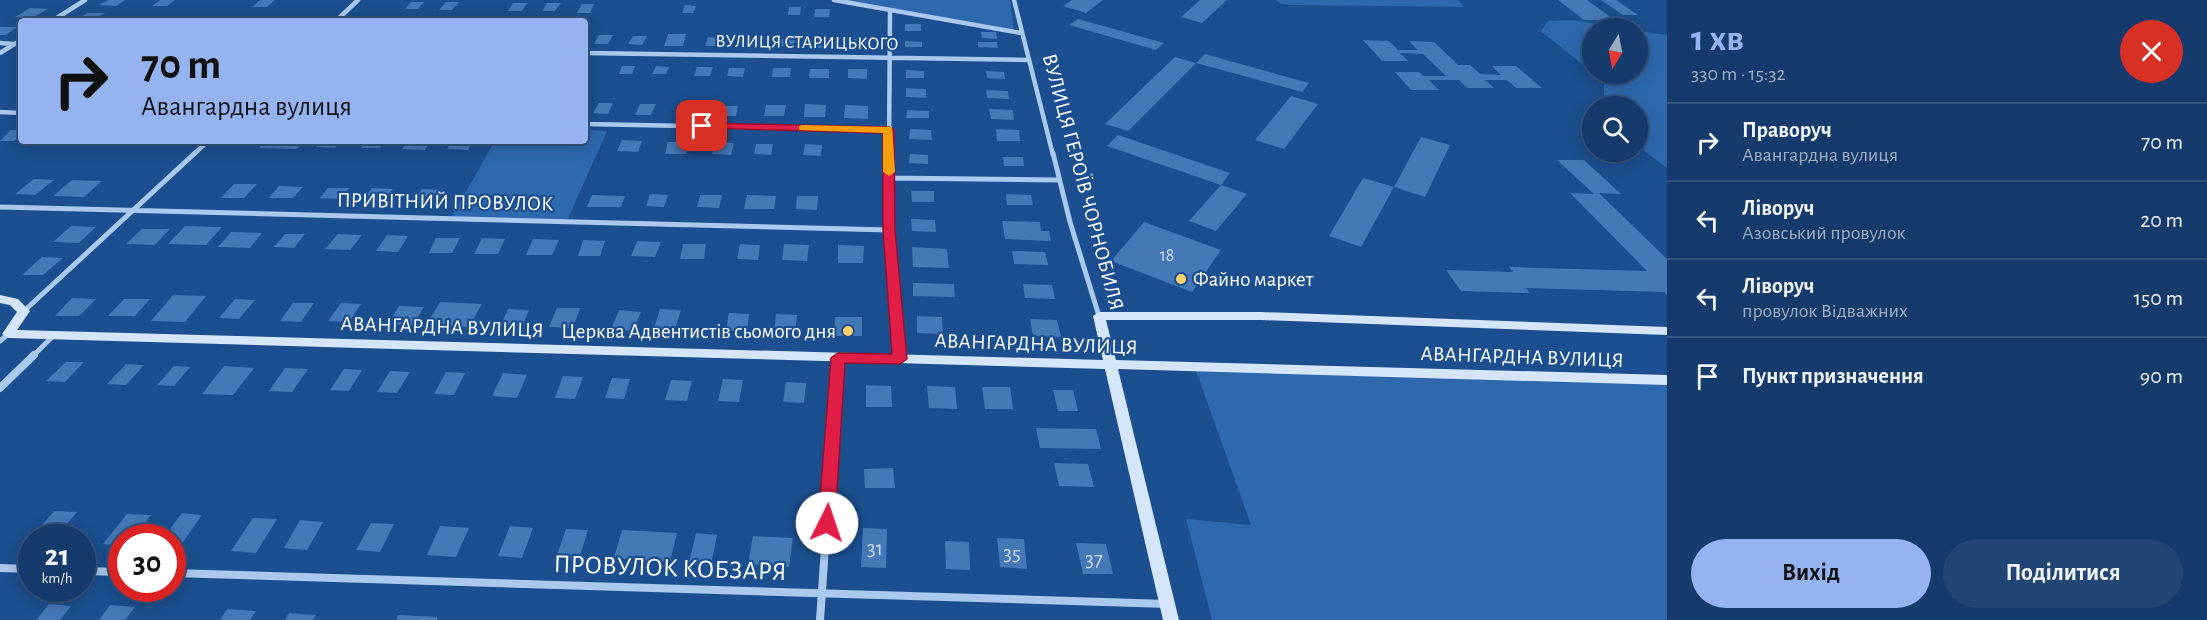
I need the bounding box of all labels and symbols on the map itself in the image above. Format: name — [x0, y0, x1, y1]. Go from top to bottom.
north arrow — [1582, 18, 1648, 84]
street label: ВУЛИЦЯ СТАРИЦЬКОГО — [715, 32, 899, 54]
street label: ВУЛИЦЯ ГЕРОЇВ ЧОРНОБИЛЯ — [1039, 51, 1128, 313]
pin — [676, 100, 727, 151]
street label: ПРИВІТНИЙ ПРОВУЛОК — [337, 189, 553, 214]
house number: 18 — [1160, 247, 1174, 265]
place label: Файно маркет — [1193, 269, 1314, 290]
marker: Файно маркет — [1174, 272, 1188, 286]
street label: АВАНГАРДНА ВУЛИЦЯ — [340, 313, 544, 341]
place label: Церква Адвентистів сьомого дня — [561, 321, 836, 342]
marker: Церква Адвентистів сьомого дня — [841, 324, 855, 338]
street label: АВАНГАРДНА ВУЛИЦЯ — [934, 330, 1138, 358]
street label: АВАНГАРДНА ВУЛИЦЯ — [1420, 343, 1624, 371]
position arrow — [795, 491, 859, 555]
speed limit sign: 30 — [108, 524, 186, 602]
house number: 31 — [867, 538, 883, 559]
house number: 35 — [1003, 543, 1021, 564]
house number: 37 — [1085, 549, 1103, 570]
street label: ПРОВУЛОК КОБЗАРЯ — [553, 551, 787, 585]

